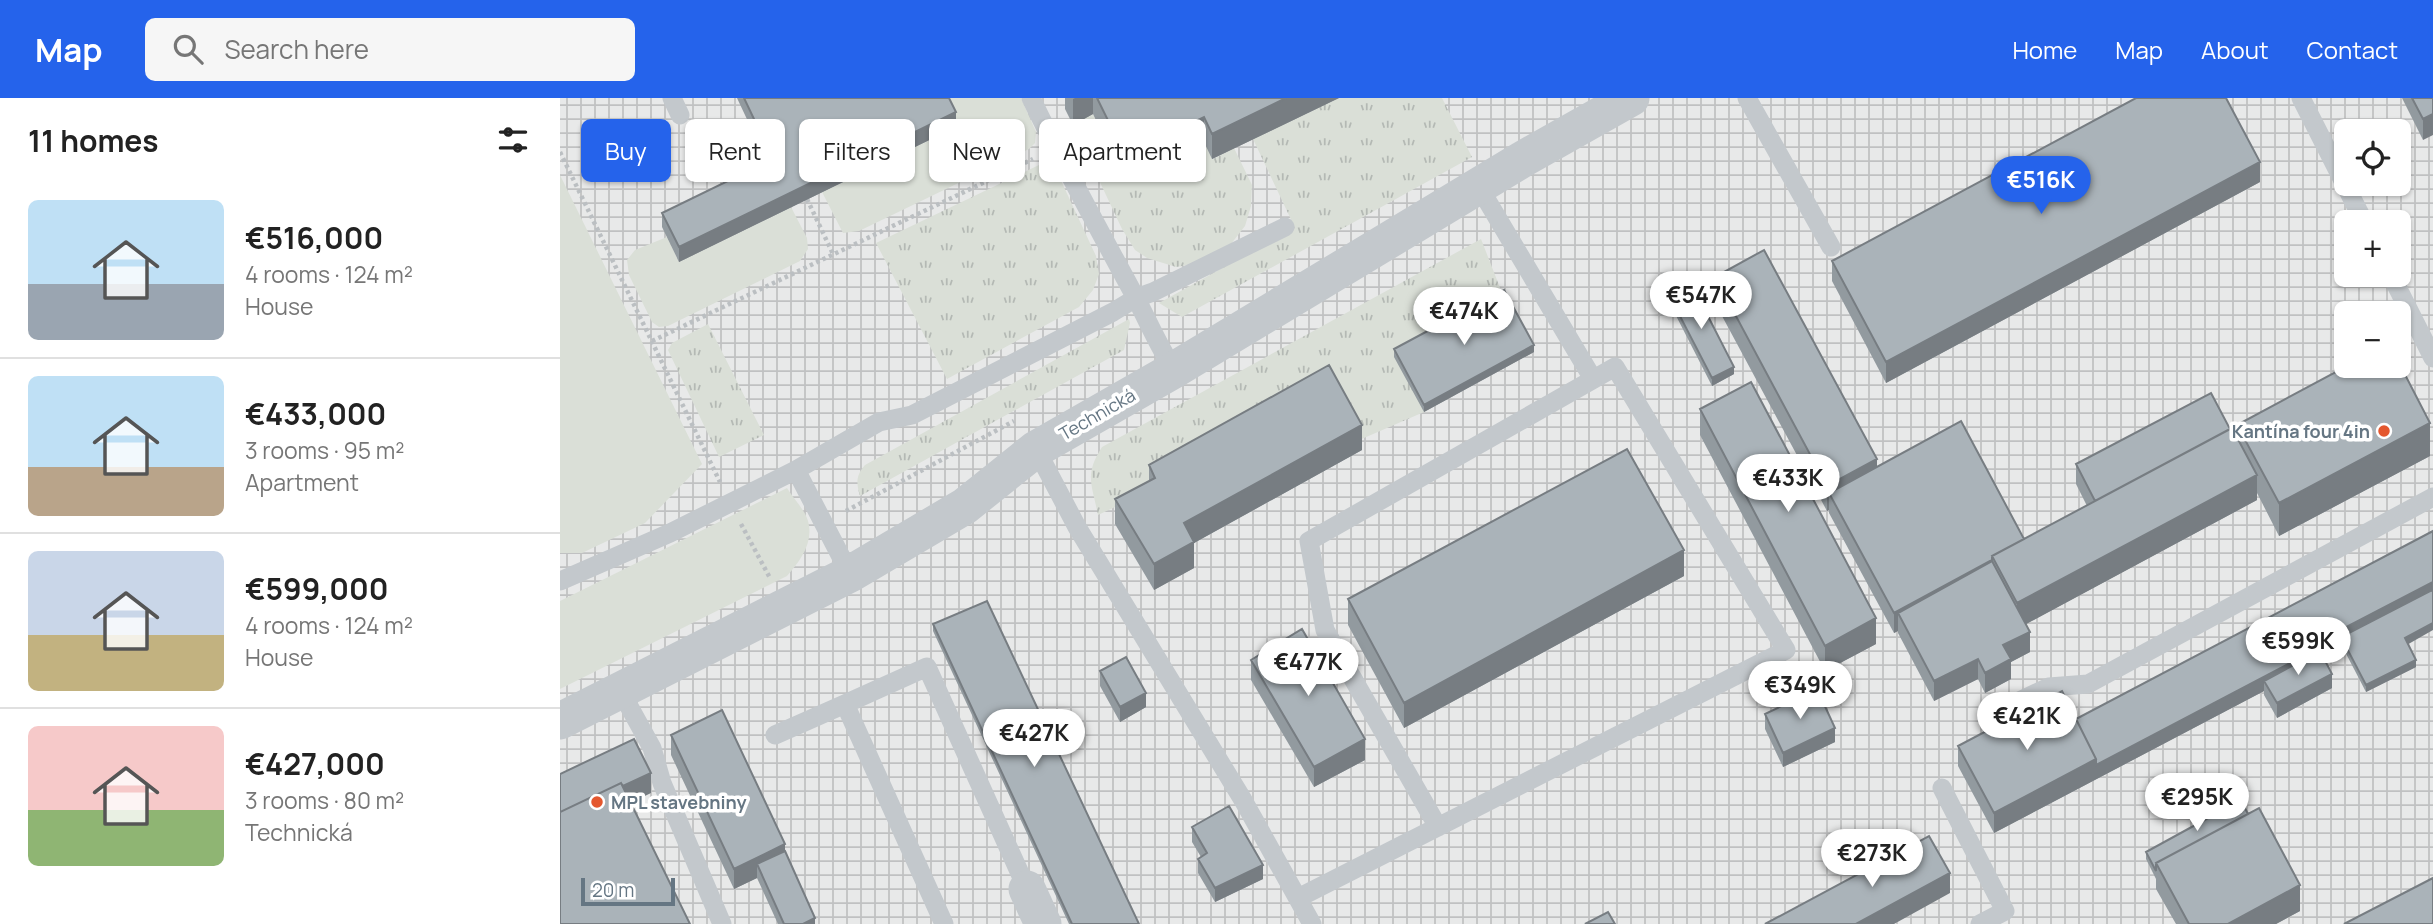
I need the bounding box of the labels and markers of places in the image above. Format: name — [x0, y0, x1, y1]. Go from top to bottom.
pin: €516K — [1992, 156, 2090, 216]
pin: €547K — [1652, 272, 1750, 331]
pin: €474K — [1415, 288, 1513, 347]
place label: Kantína four 4in — [2232, 419, 2370, 443]
marker: Kantína four 4in — [2376, 423, 2392, 439]
pin: €433K — [1739, 454, 1837, 514]
pin: €599K — [2249, 618, 2347, 677]
pin: €477K — [1259, 638, 1357, 698]
pin: €349K — [1751, 662, 1849, 721]
pin: €421K — [1978, 692, 2076, 752]
pin: €427K — [985, 710, 1083, 769]
pin: €295K — [2148, 774, 2246, 833]
place label: MPL stavebniny — [611, 790, 747, 814]
marker: MPL stavebniny — [589, 794, 605, 810]
pin: €273K — [1823, 830, 1921, 889]

